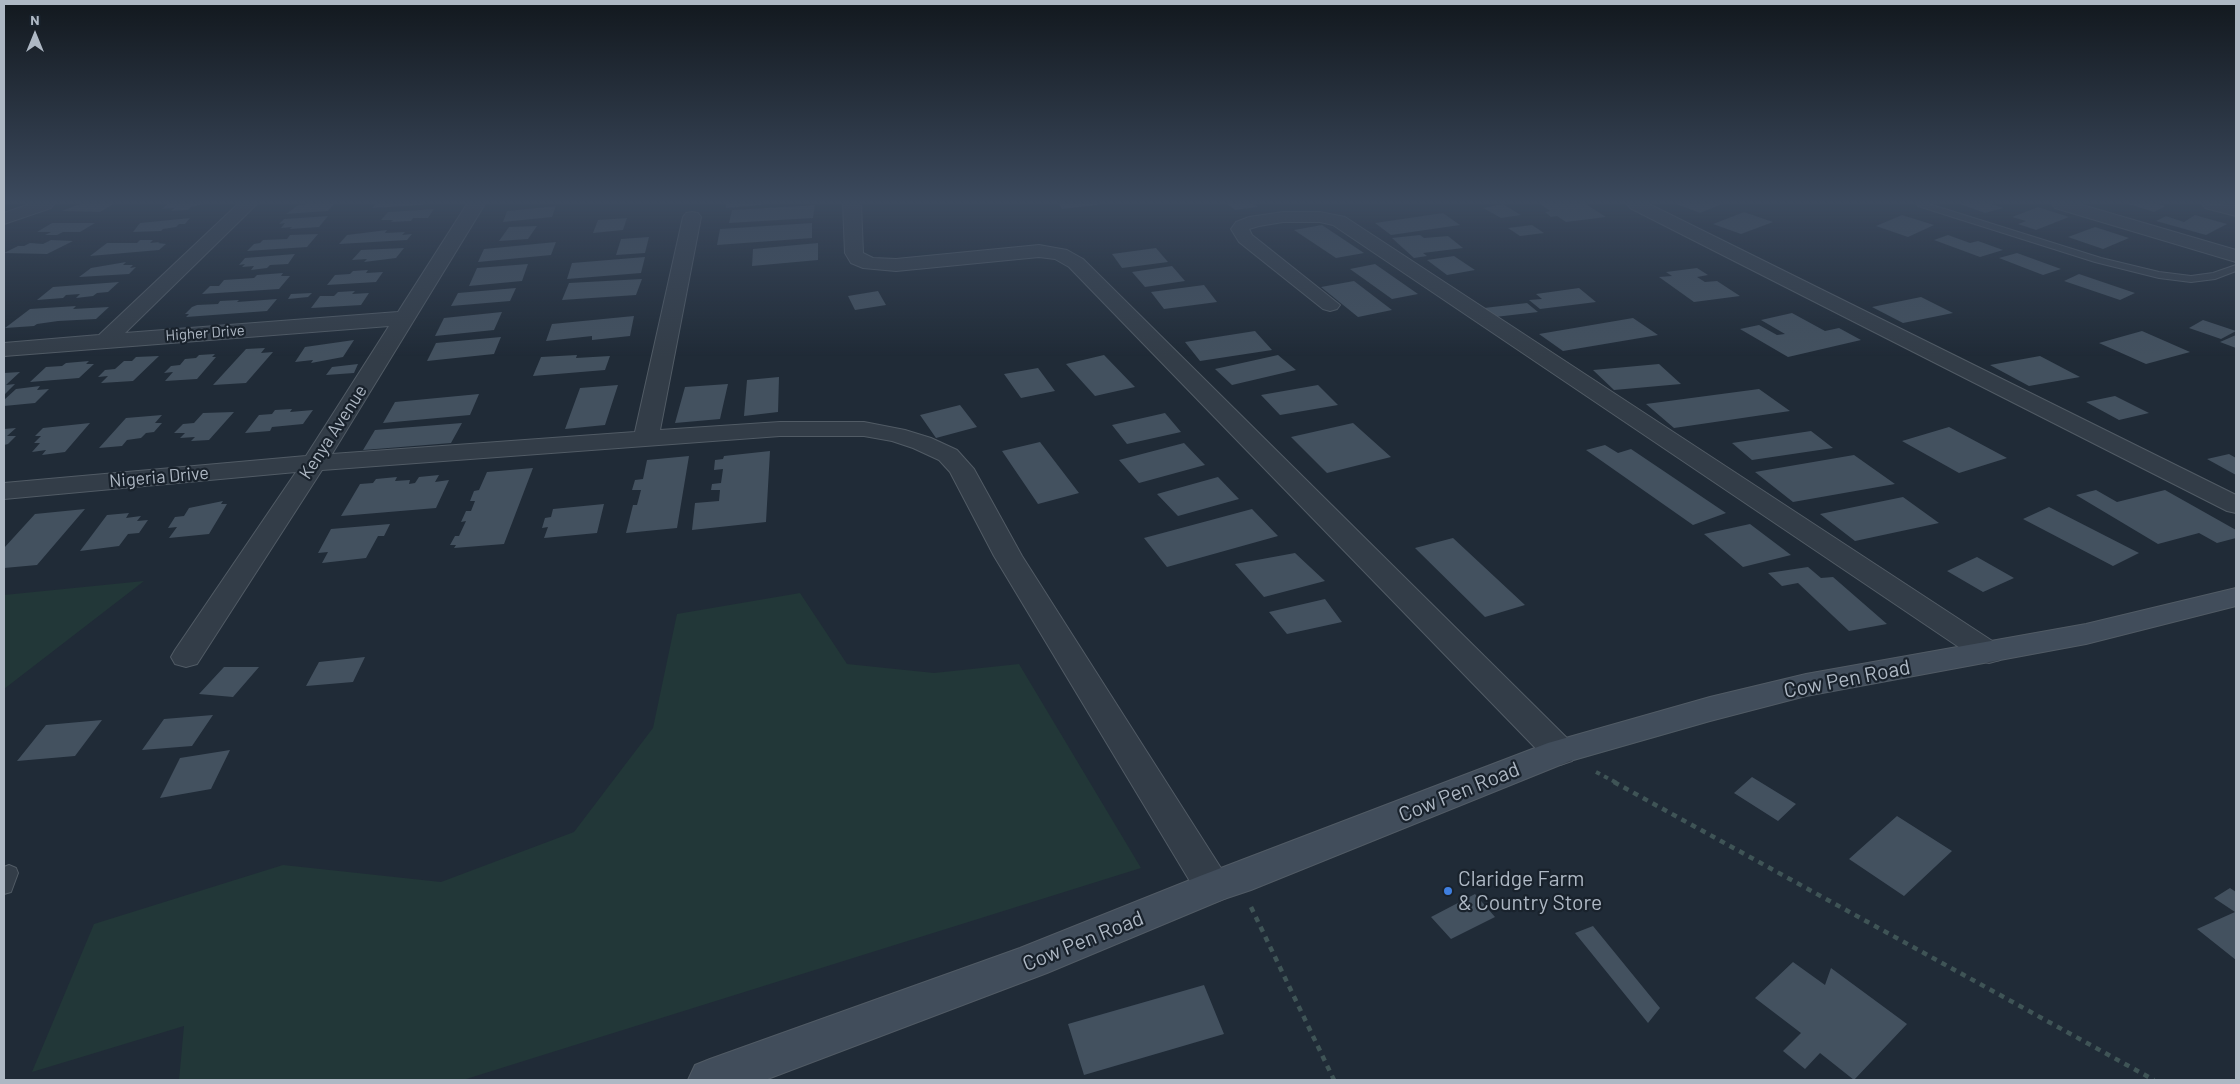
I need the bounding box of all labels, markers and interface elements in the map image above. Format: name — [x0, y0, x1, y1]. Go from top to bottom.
north arrow — [10, 10, 60, 60]
text: N — [30, 11, 40, 28]
street label: Higher Drive — [165, 321, 245, 345]
street label: Kenya Avenue — [295, 381, 371, 483]
street label: Nigeria Drive — [108, 462, 210, 492]
street label: Cow Pen Road — [1782, 654, 1912, 704]
street label: Cow Pen Road — [1395, 756, 1523, 828]
place label: Claridge Farm & Country Store — [1458, 866, 1602, 916]
marker: Claridge Farm & Country Store — [1442, 885, 1454, 897]
street label: Cow Pen Road — [1019, 905, 1147, 977]

